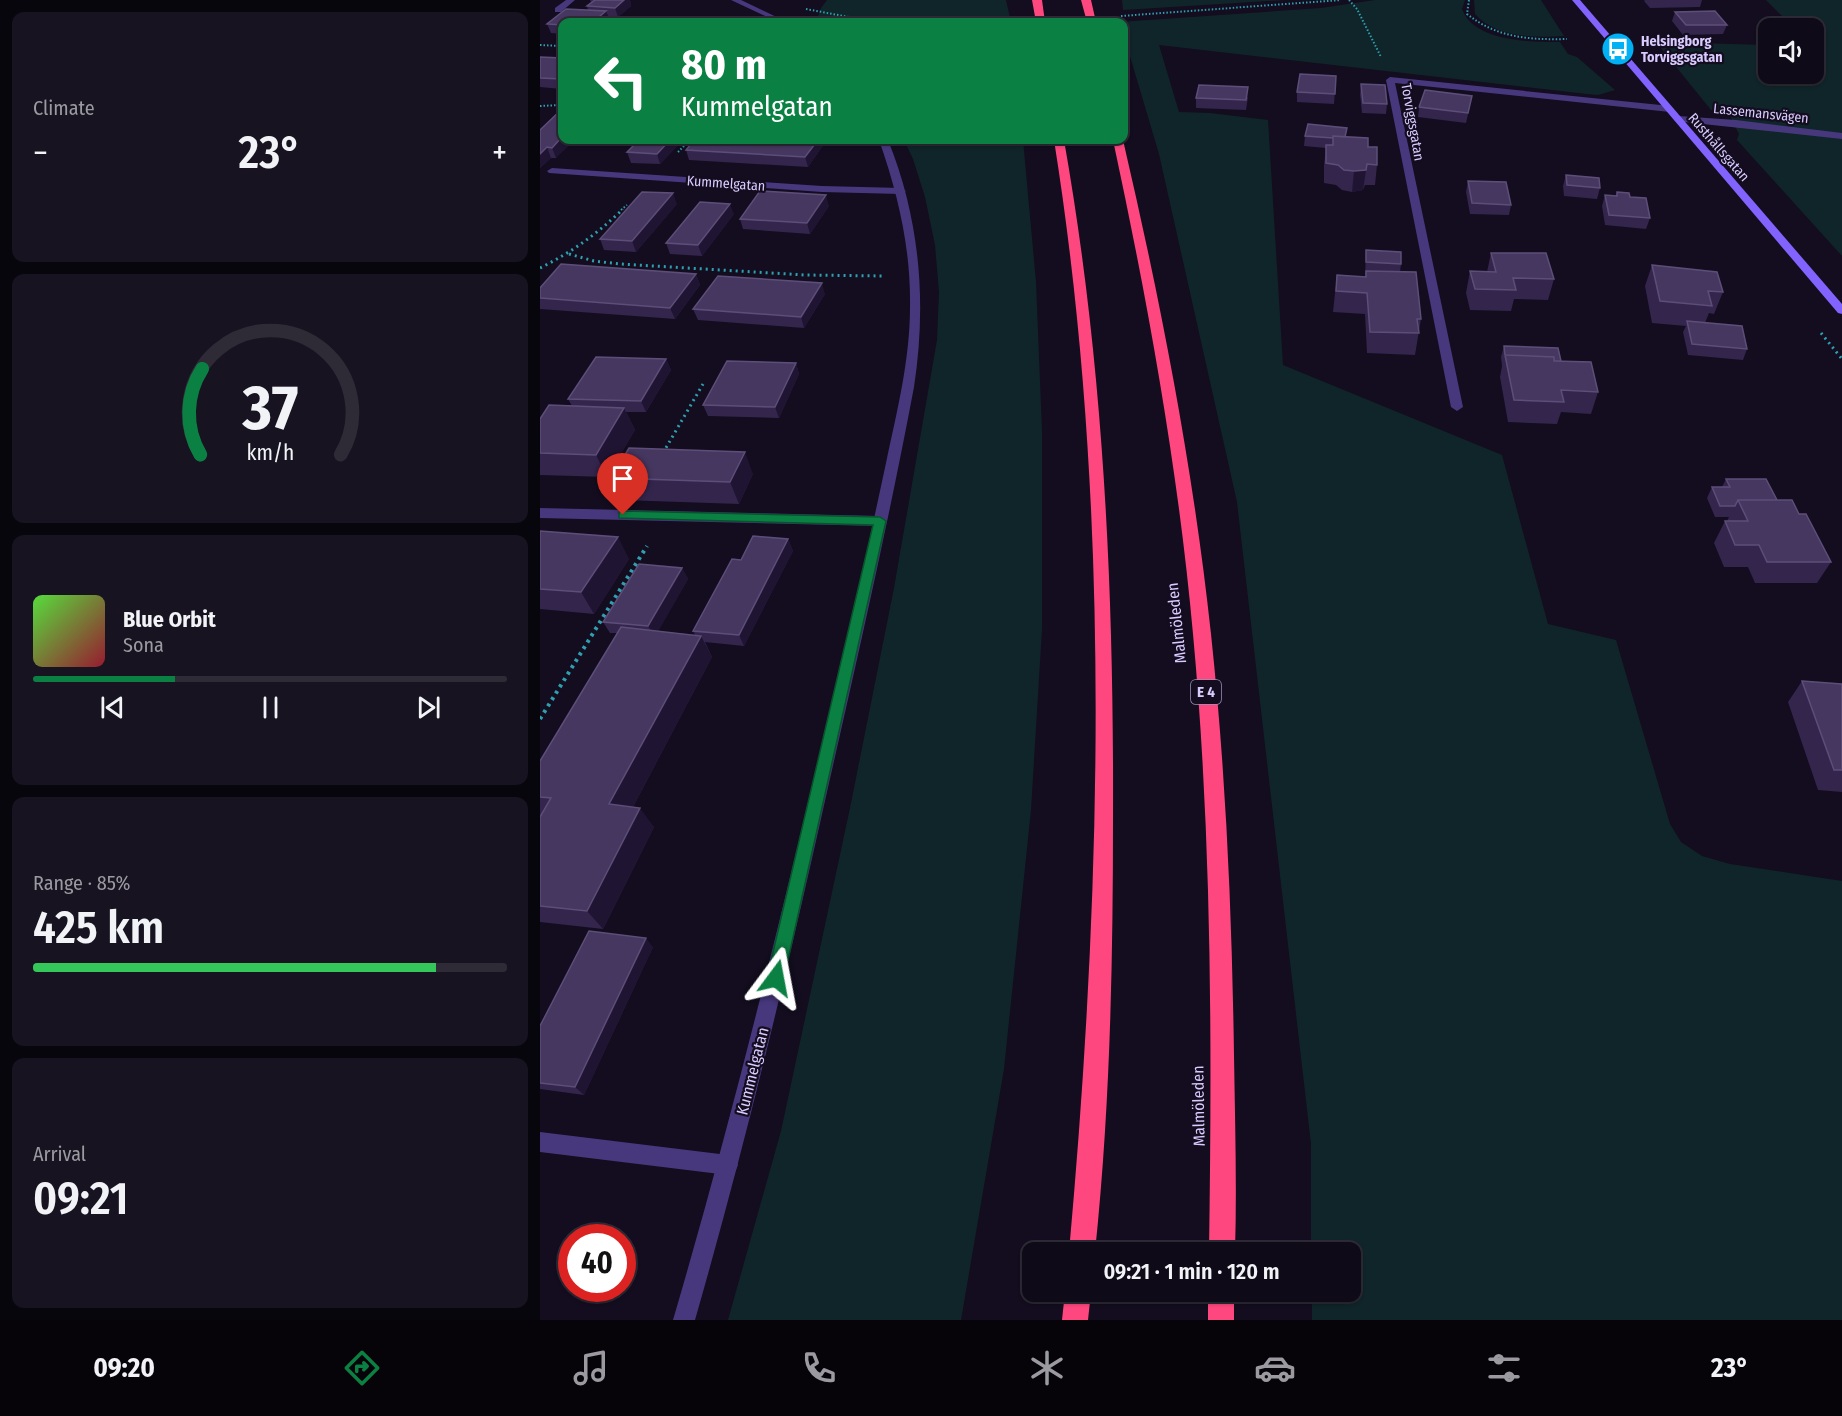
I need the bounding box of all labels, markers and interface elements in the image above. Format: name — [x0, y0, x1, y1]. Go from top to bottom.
map controls — [1758, 18, 1824, 84]
button: sound — [1758, 18, 1824, 84]
bus stop icon: Helsingborg Torviggsgatan — [1600, 31, 1636, 67]
place label: Helsingborg Torviggsgatan — [1641, 33, 1723, 66]
text: 80 m — [681, 40, 767, 90]
icon: left — [582, 42, 660, 120]
street label: Torviggsgatan — [1397, 82, 1428, 162]
text: Kummelgatan — [681, 91, 833, 123]
text: Climate — [33, 96, 95, 120]
street label: Lassemansvägen — [1712, 100, 1809, 127]
street label: Rusthållsgatan — [1684, 110, 1753, 185]
text: 23° — [239, 126, 301, 180]
text: − — [33, 133, 48, 173]
text: + — [492, 133, 507, 173]
street label: Kummelgatan — [686, 172, 766, 195]
text: 37 — [241, 372, 298, 447]
text: km/h — [246, 441, 294, 467]
pin — [597, 453, 648, 515]
icon: arrive — [606, 462, 639, 495]
street label: Malmöleden — [1163, 582, 1190, 664]
text: Blue Orbit — [123, 606, 216, 633]
text: Sona — [123, 633, 164, 657]
road number: E 4 — [1191, 680, 1221, 704]
icon: previous — [96, 691, 129, 724]
icon: pause — [254, 691, 287, 724]
icon: next — [412, 691, 445, 724]
text: Range · 85% — [33, 871, 130, 895]
text: 425 km — [33, 901, 164, 955]
position arrow — [744, 946, 808, 1010]
street label: Kummelgatan — [732, 1025, 773, 1117]
street label: Malmöleden — [1188, 1065, 1209, 1147]
text: Arrival — [33, 1142, 86, 1166]
text: 09:21 — [33, 1172, 129, 1226]
speed limit sign: 40 — [558, 1224, 636, 1302]
text: 09:21 · 1 min · 120 m — [1103, 1258, 1280, 1285]
icon: directions — [341, 1347, 383, 1389]
icon: music — [570, 1347, 612, 1389]
icon: phone — [798, 1347, 840, 1389]
icon: climate — [1026, 1347, 1068, 1389]
icon: car — [1254, 1347, 1296, 1389]
icon: filters — [1483, 1347, 1525, 1389]
text: 09:20 — [93, 1352, 155, 1384]
text: 23° — [1711, 1352, 1749, 1384]

